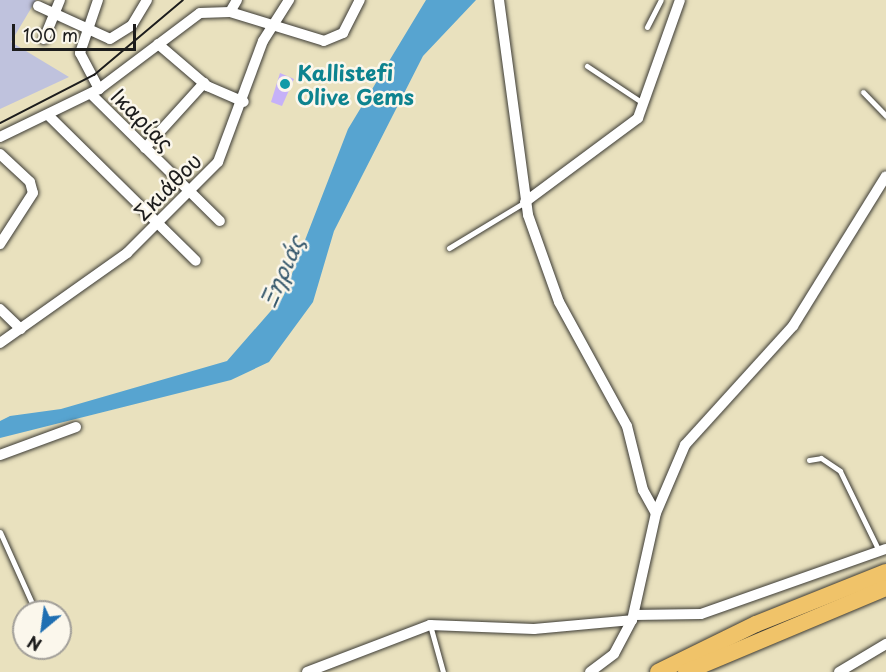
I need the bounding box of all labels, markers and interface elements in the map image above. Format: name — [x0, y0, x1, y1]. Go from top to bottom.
scale bar — [15, 12, 140, 50]
text: 100 m — [23, 21, 78, 48]
place label: Kallistefi Olive Gems — [297, 59, 414, 109]
marker: Kallistefi Olive Gems — [278, 77, 292, 91]
street label: Ικαρίας — [107, 83, 179, 155]
street label: Σκιάθου — [128, 147, 206, 225]
water label: Ξηριάς — [254, 231, 308, 311]
north arrow — [12, 600, 72, 660]
text: N — [23, 630, 46, 658]

